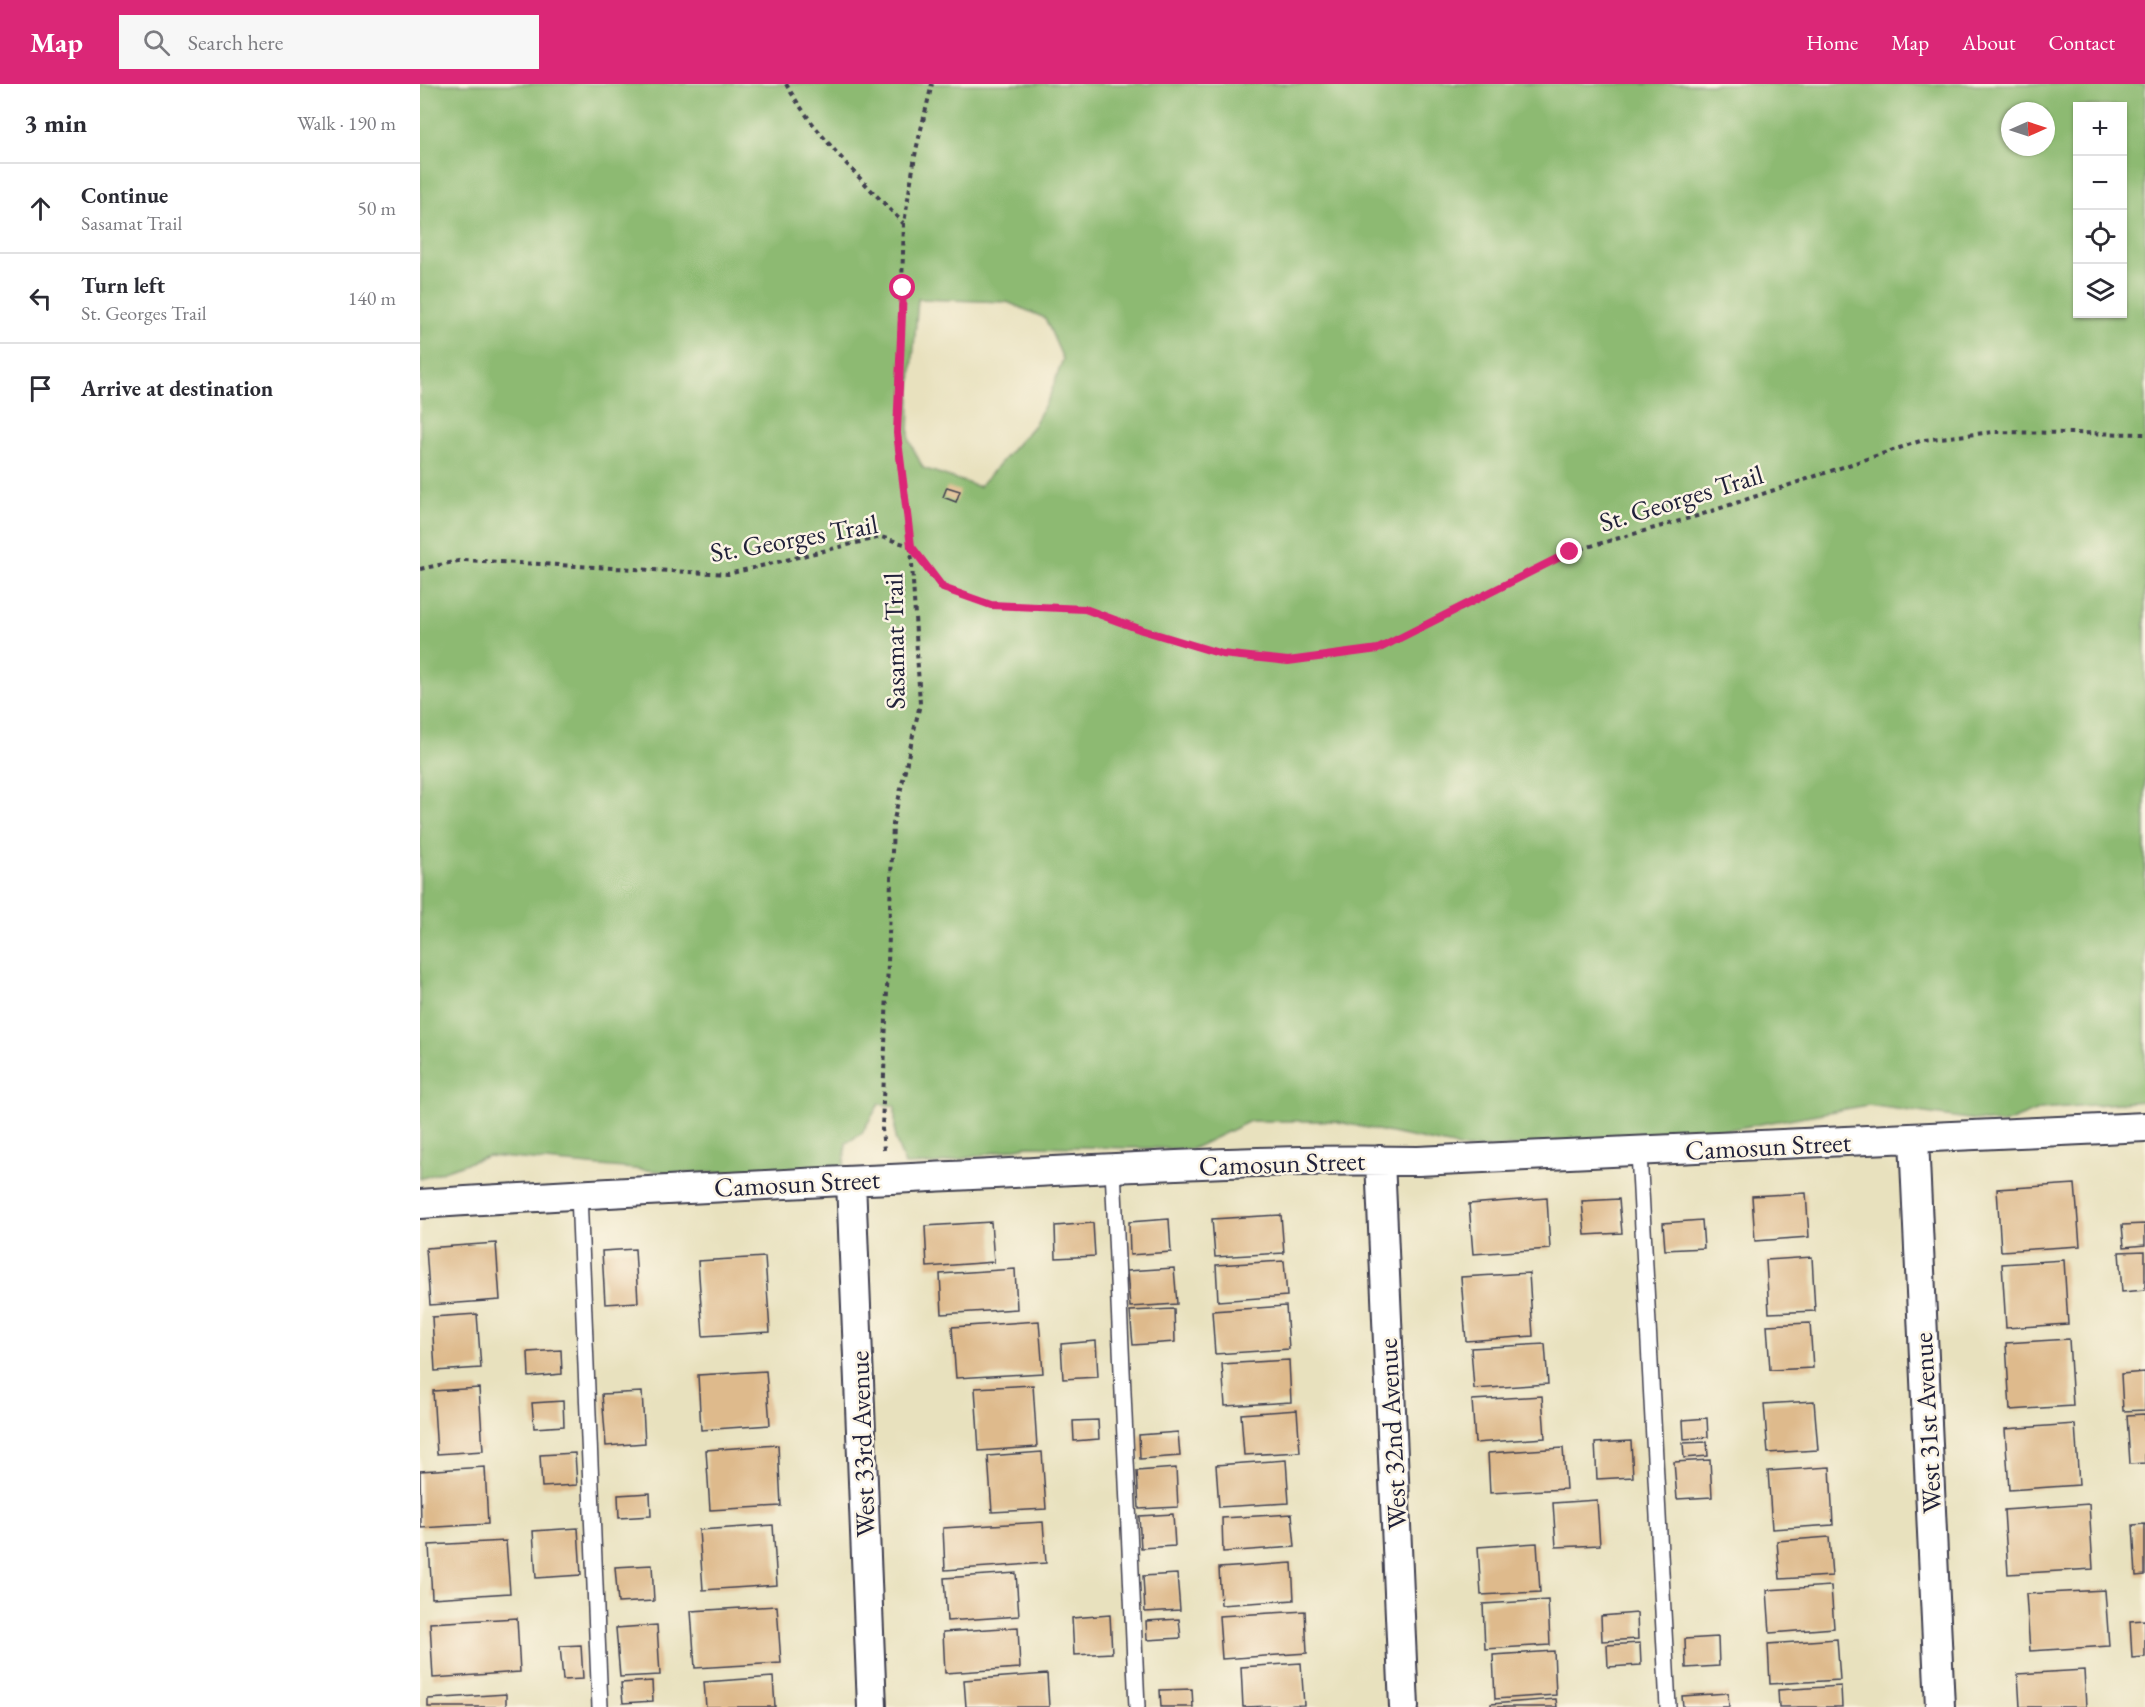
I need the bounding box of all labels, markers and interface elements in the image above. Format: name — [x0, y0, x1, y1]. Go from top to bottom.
search box — [119, 15, 539, 69]
text: Map — [30, 24, 83, 60]
icon: search — [140, 26, 173, 59]
text: Search here — [188, 28, 283, 57]
text: Home — [1806, 29, 1858, 56]
text: Map — [1891, 29, 1929, 56]
text: About — [1962, 29, 2015, 56]
text: Contact — [2048, 29, 2115, 56]
north arrow — [2001, 102, 2055, 156]
map controls — [2073, 102, 2127, 318]
button: + — [2073, 102, 2127, 156]
text: 3 min — [24, 106, 87, 140]
text: Walk · 190 m — [297, 110, 396, 136]
button: − — [2073, 156, 2127, 210]
text: Continue — [81, 181, 168, 210]
icon: ahead — [24, 192, 57, 225]
text: 50 m — [357, 195, 396, 221]
text: Sasamat Trail — [81, 210, 182, 236]
button: locate — [2073, 210, 2127, 264]
button: layers — [2073, 264, 2127, 318]
text: Turn left — [81, 271, 165, 300]
route start — [889, 274, 915, 300]
icon: left — [24, 282, 57, 315]
text: 140 m — [348, 285, 396, 311]
text: St. Georges Trail — [81, 300, 207, 326]
icon: arrive — [24, 372, 57, 405]
text: Arrive at destination — [81, 374, 273, 403]
street label: St. Georges Trail — [1595, 456, 1767, 540]
street label: St. Georges Trail — [707, 506, 881, 570]
route end — [1556, 538, 1582, 564]
street label: Sasamat Trail — [875, 572, 913, 710]
street label: Camosun Street — [1684, 1124, 1852, 1168]
street label: Camosun Street — [1198, 1143, 1366, 1183]
street label: Camosun Street — [713, 1161, 881, 1205]
street label: West 31st Avenue — [1905, 1332, 1949, 1514]
street label: West 32nd Avenue — [1370, 1337, 1414, 1531]
street label: West 33rd Avenue — [841, 1350, 883, 1538]

